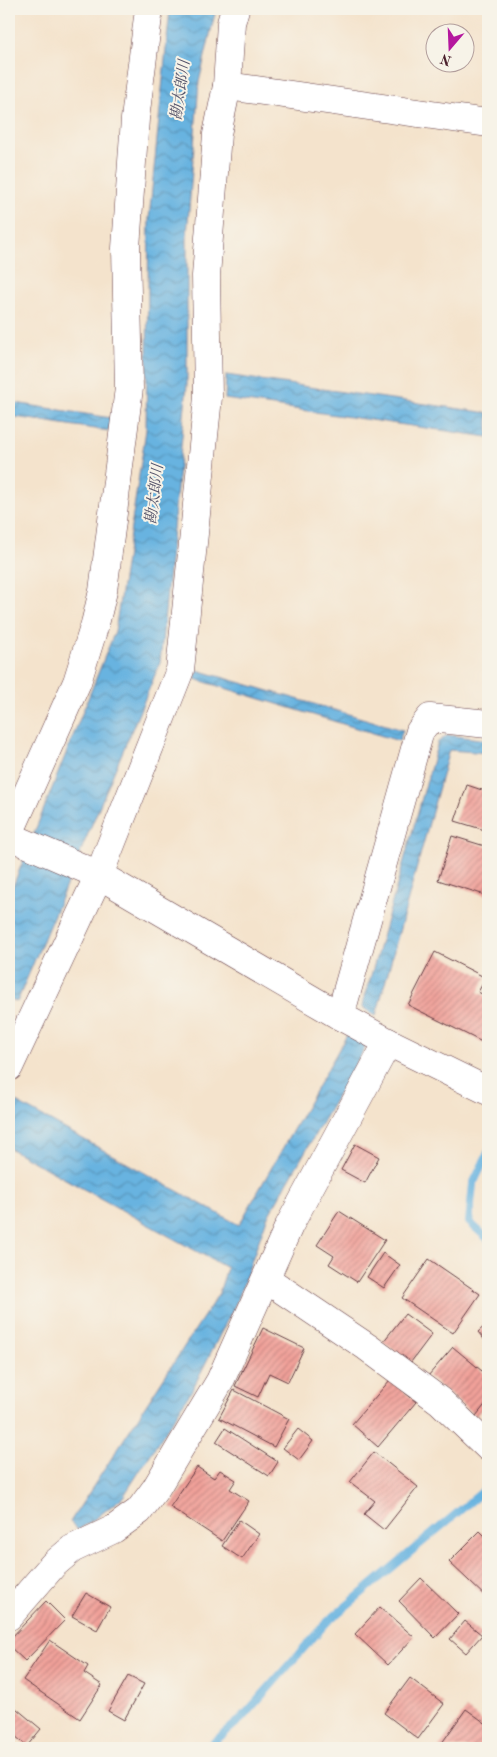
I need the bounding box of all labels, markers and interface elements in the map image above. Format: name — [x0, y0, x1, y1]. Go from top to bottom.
north arrow — [424, 22, 474, 72]
text: N — [438, 51, 453, 68]
water label: 勘太郎川 — [168, 57, 193, 121]
water label: 勘太郎川 — [142, 461, 167, 525]

